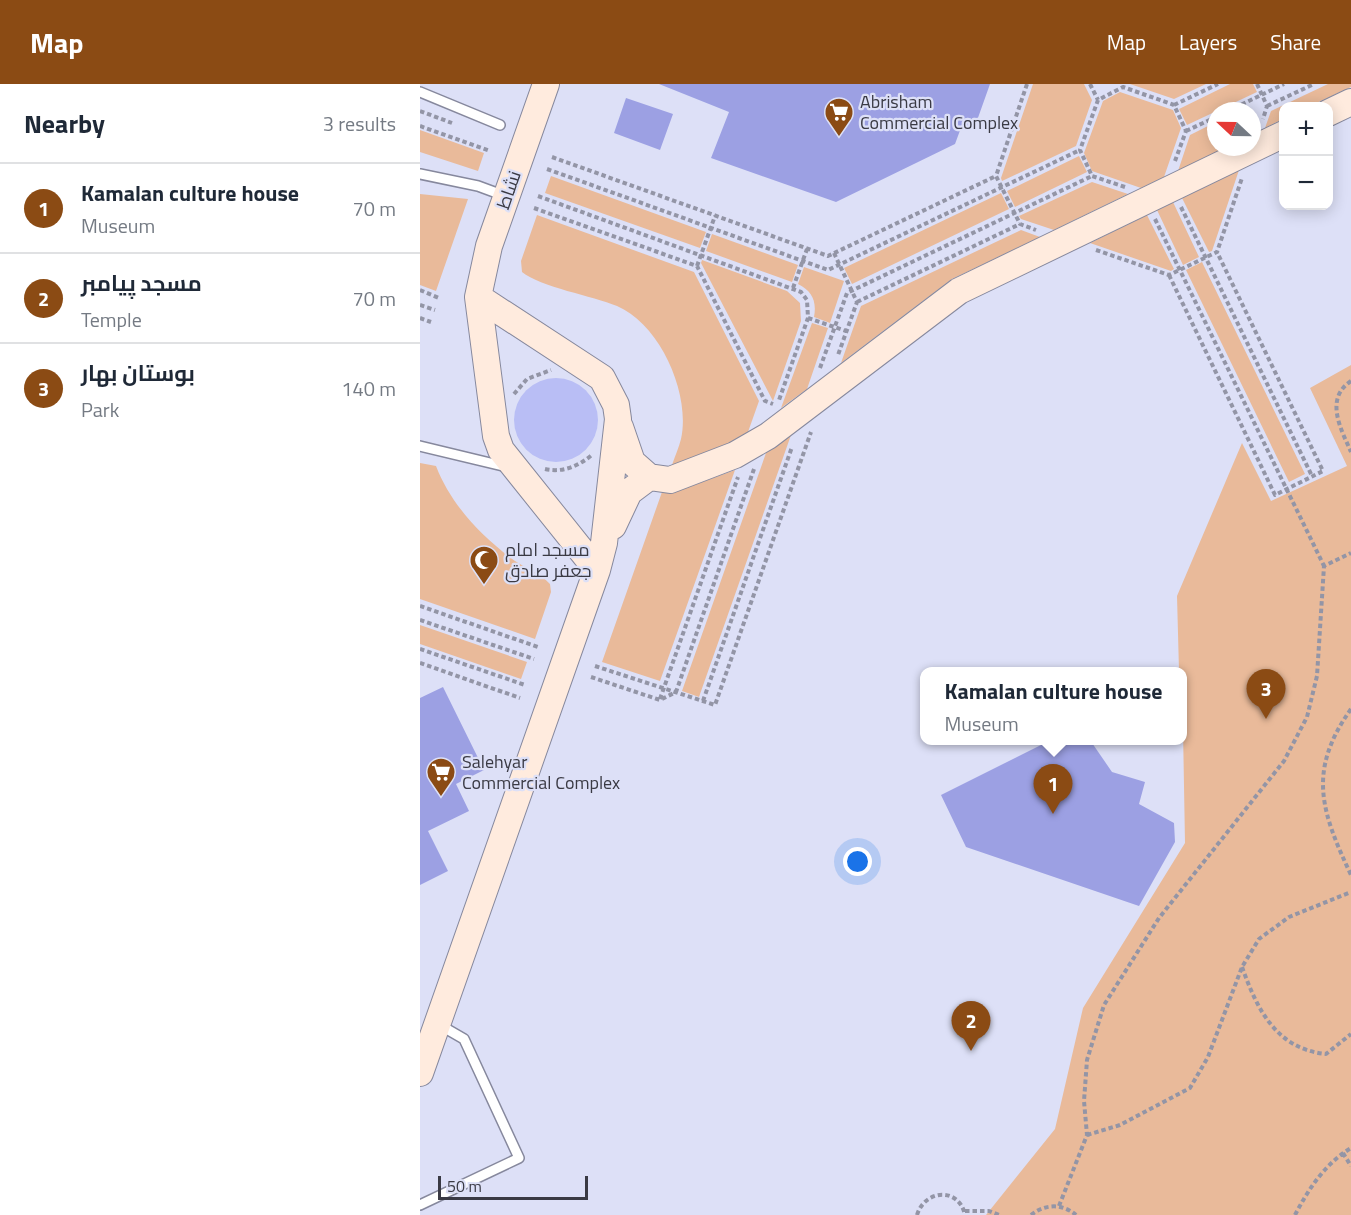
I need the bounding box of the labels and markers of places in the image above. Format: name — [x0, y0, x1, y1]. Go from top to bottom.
place label: Abrisham Commercial Complex — [860, 88, 1018, 136]
supermarket icon: Abrisham Commercial Complex — [823, 96, 855, 138]
place label: مسجد امام جعفر صادق — [505, 536, 592, 584]
mosque icon: مسجد امام جعفر صادق — [468, 544, 500, 586]
pin: 3 — [1246, 670, 1286, 719]
place label: Salehyar Commercial Complex — [462, 748, 620, 796]
supermarket icon: Salehyar Commercial Complex — [425, 756, 457, 798]
pin: 1 — [1034, 764, 1072, 814]
pin: 2 — [952, 1002, 990, 1051]

